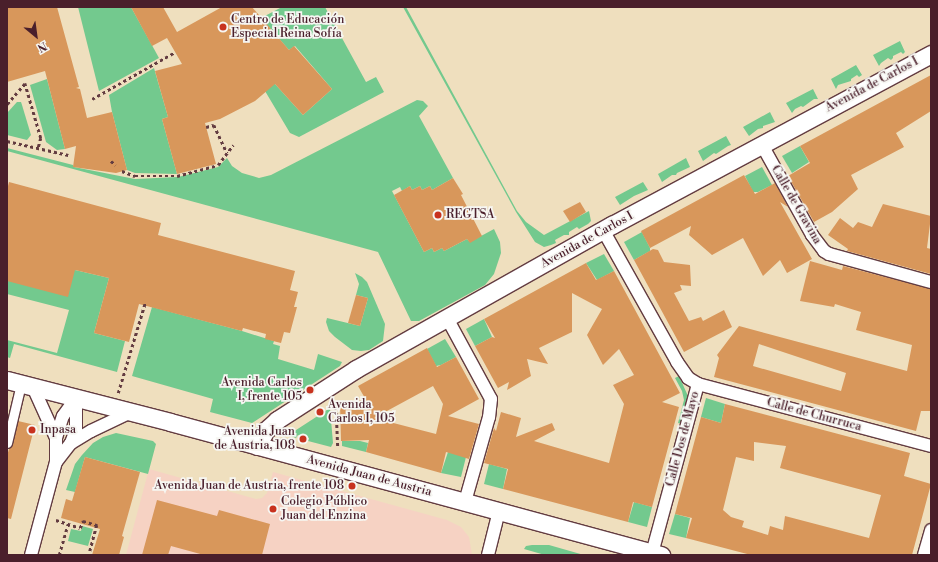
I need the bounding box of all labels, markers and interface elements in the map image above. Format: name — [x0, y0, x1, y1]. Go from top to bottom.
place label: Centro de Educación Especial Reina Sofía — [231, 13, 344, 41]
north arrow — [16, 16, 56, 56]
marker: Centro de Educación Especial Reina Sofía — [218, 22, 228, 32]
text: N — [35, 38, 49, 55]
street label: Avenida de Carlos I — [823, 54, 921, 116]
street label: Calle de Gravina — [768, 163, 824, 247]
place label: REGTSA — [446, 208, 495, 222]
street label: Avenida de Carlos I — [538, 209, 636, 271]
marker: REGTSA — [433, 210, 443, 220]
place label: Avenida Carlos I, frente 105 — [221, 376, 302, 404]
marker: Avenida Carlos I, frente 105 — [305, 385, 315, 395]
street label: Calle Dos de Mayo — [663, 390, 703, 488]
street label: Calle de Churruca — [765, 395, 863, 435]
place label: Avenida Carlos I, 105 — [328, 398, 394, 426]
marker: Avenida Carlos I, 105 — [315, 407, 325, 417]
place label: Inpasa — [40, 423, 76, 437]
marker: Inpasa — [27, 425, 37, 435]
place label: Avenida Juan de Austria, 108 — [214, 425, 295, 453]
marker: Avenida Juan de Austria, 108 — [298, 434, 308, 444]
street label: Avenida Juan de Austria — [305, 452, 433, 500]
place label: Avenida Juan de Austria, frente 108 — [154, 479, 344, 493]
marker: Avenida Juan de Austria, frente 108 — [347, 481, 357, 491]
place label: Colegio Público Juan del Enzina — [281, 495, 367, 523]
marker: Colegio Público Juan del Enzina — [268, 504, 278, 514]

